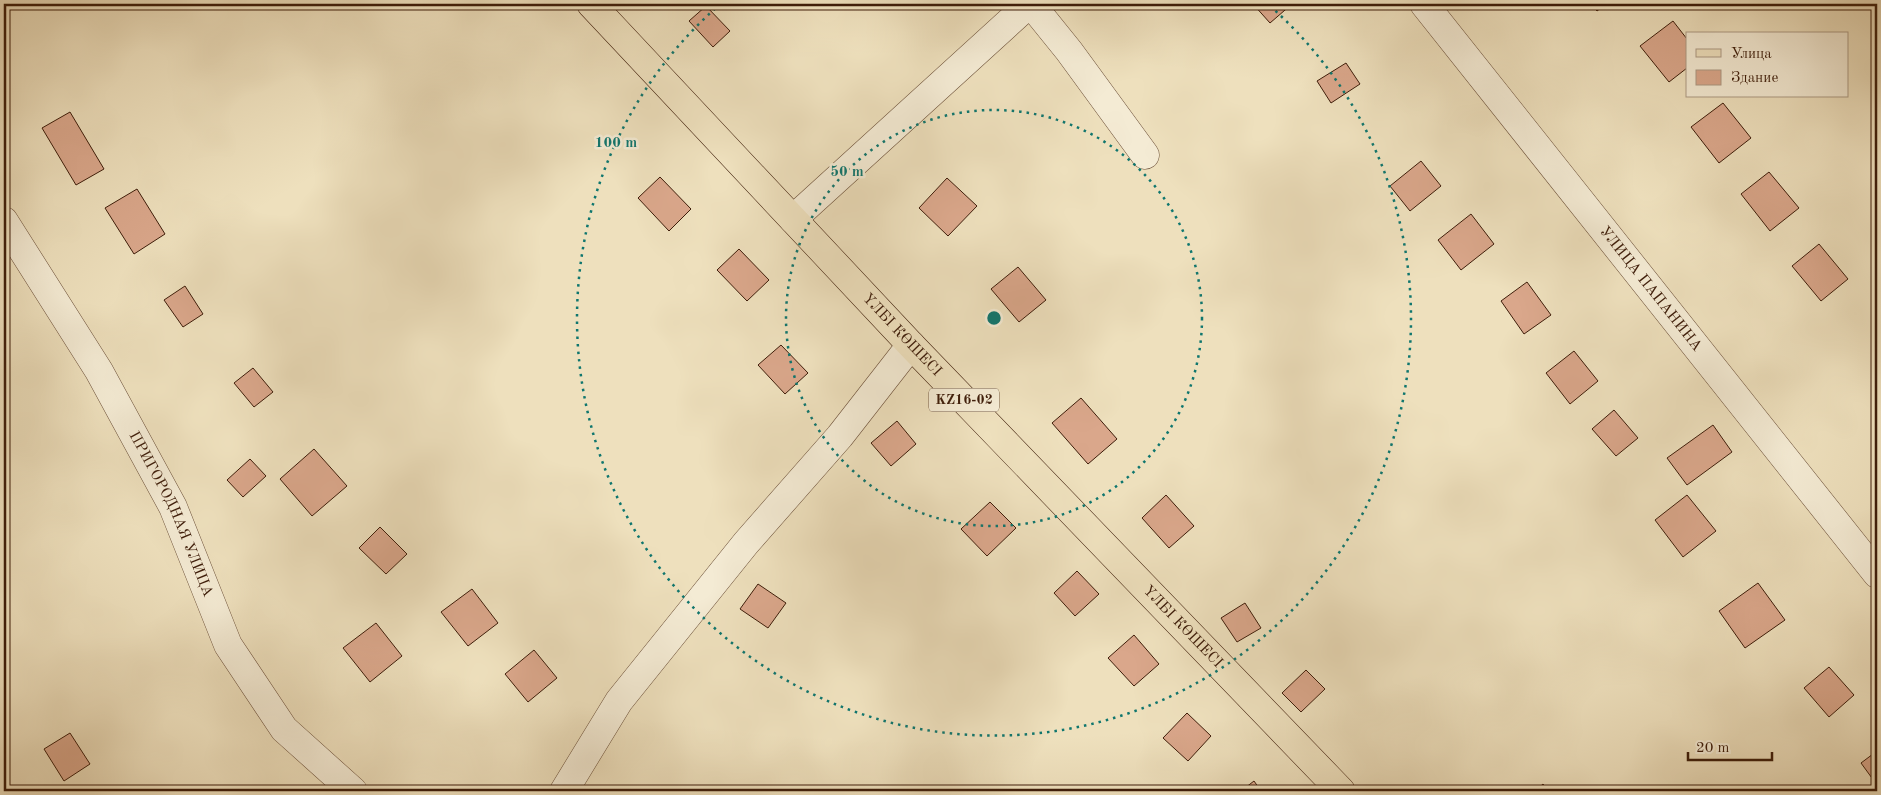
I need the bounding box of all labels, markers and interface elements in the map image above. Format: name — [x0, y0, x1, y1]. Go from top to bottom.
legend — [1686, 32, 1848, 98]
text: Улица — [1731, 47, 1772, 62]
text: Здание — [1731, 71, 1778, 86]
text: 100 m — [595, 136, 637, 151]
text: 50 m — [830, 165, 864, 180]
street label: УЛИЦА ПАПАНИНА — [1597, 224, 1705, 355]
street label: ҮЛБІ КӨШЕСІ — [859, 291, 944, 379]
centre of rings — [985, 309, 1003, 327]
road number: KZ16-02 — [929, 388, 999, 412]
street label: ПРИГОРОДНАЯ УЛИЦА — [126, 429, 216, 599]
street label: ҮЛБІ КӨШЕСІ — [1140, 583, 1225, 671]
scale bar — [1688, 730, 1772, 762]
text: 20 m — [1696, 741, 1730, 756]

